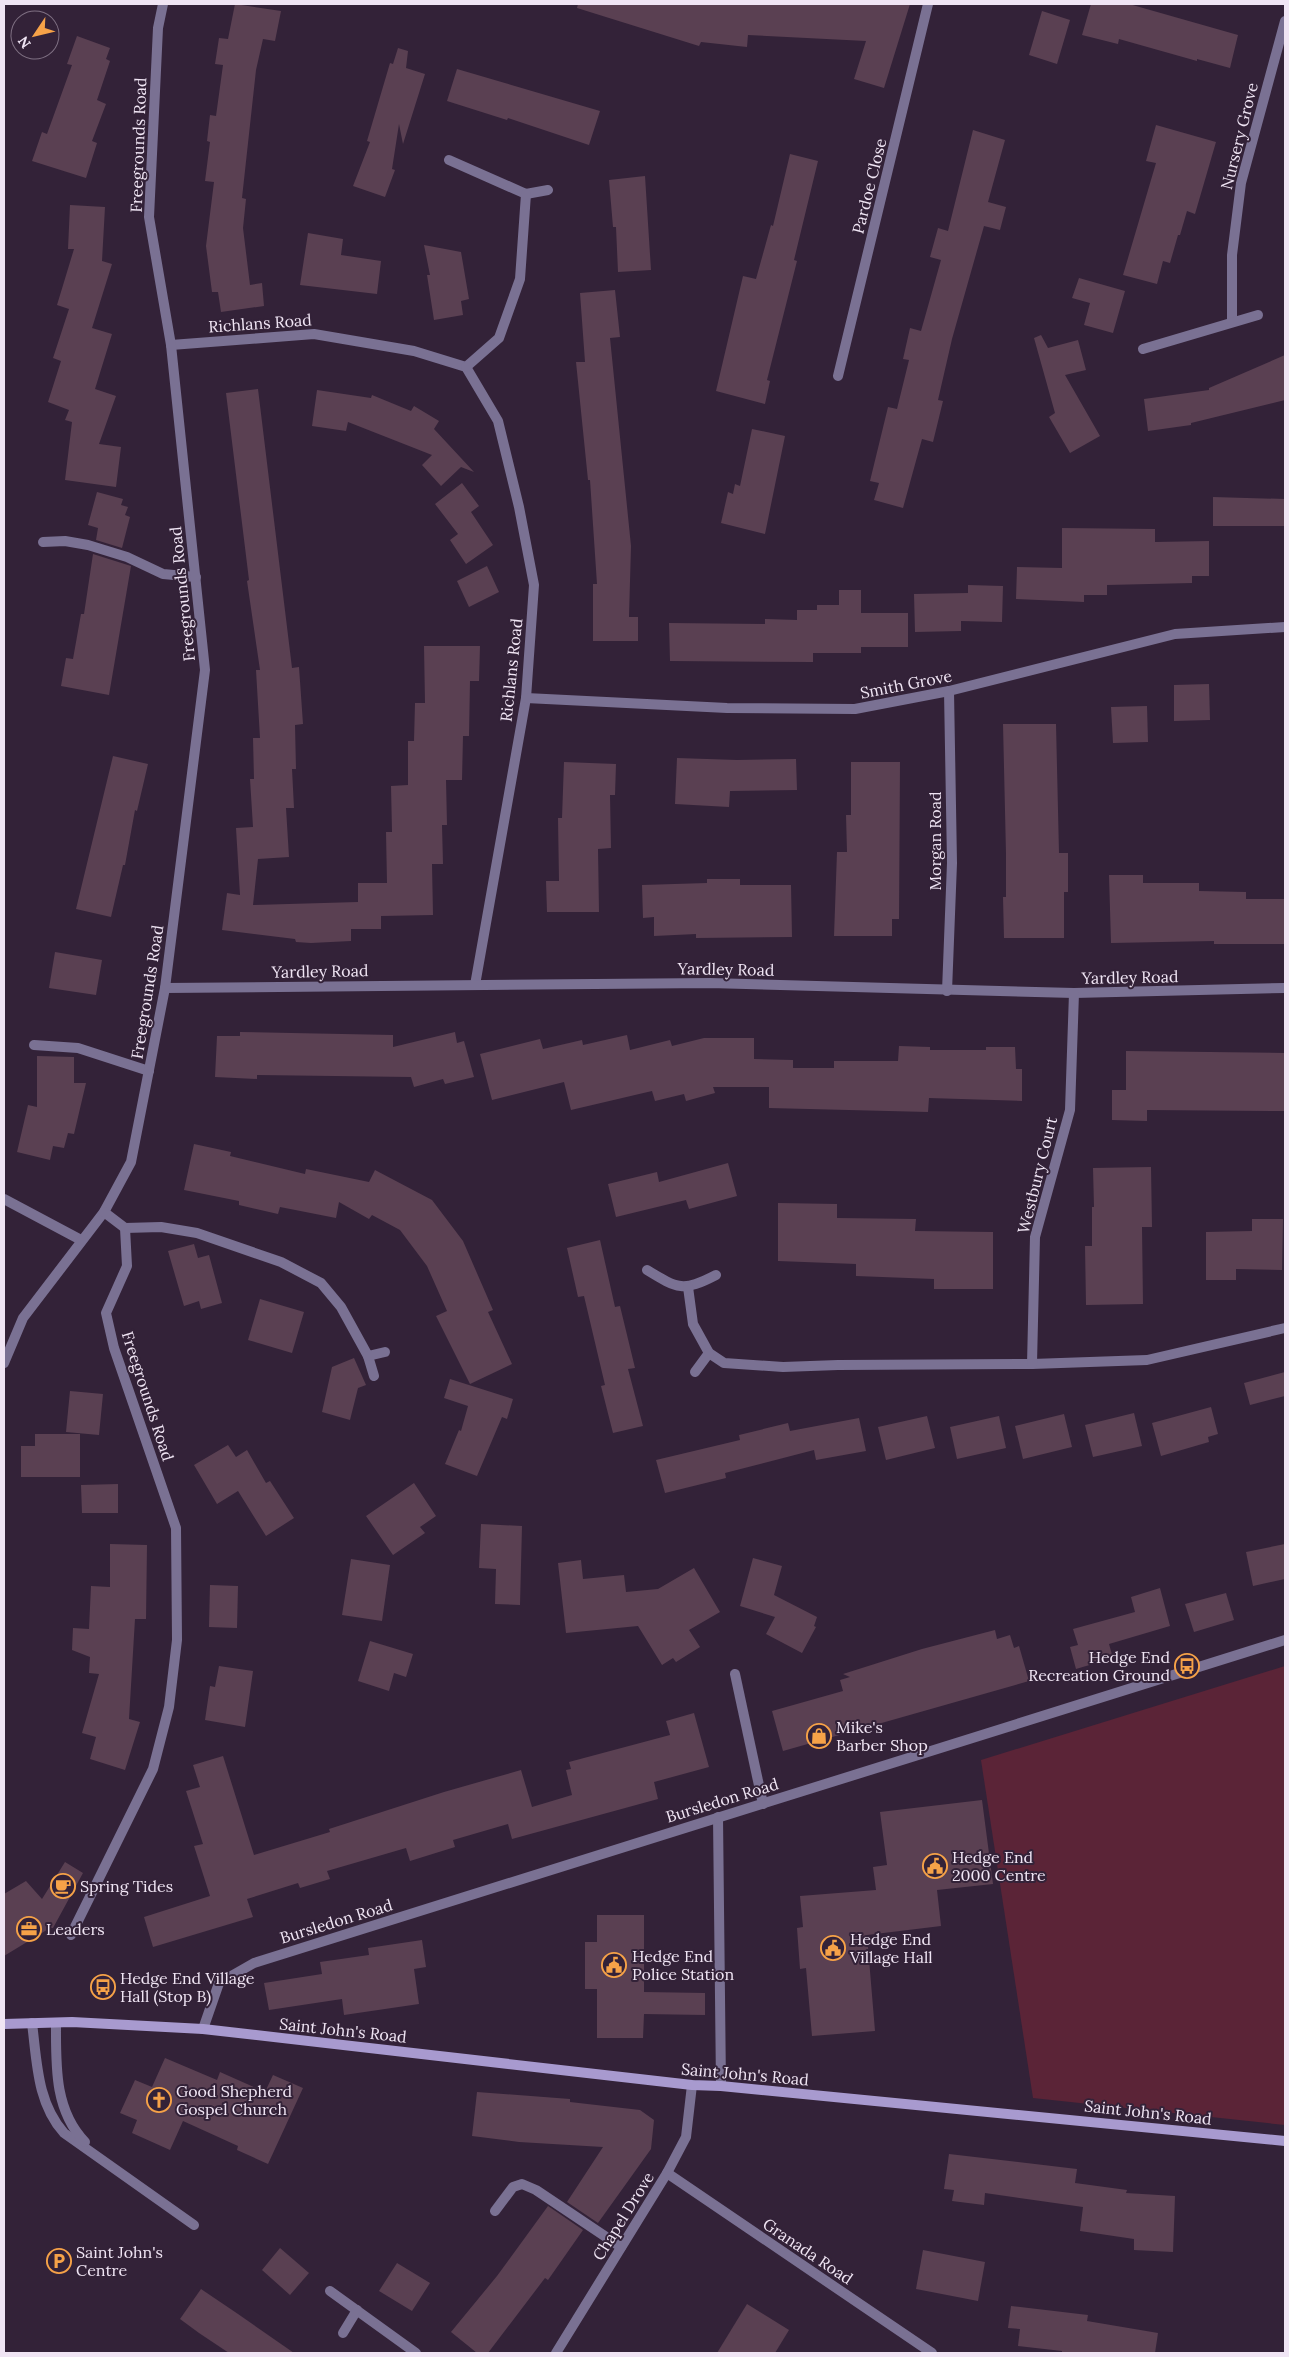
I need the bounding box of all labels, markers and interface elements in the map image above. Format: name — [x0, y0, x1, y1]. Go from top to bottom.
north arrow — [10, 10, 60, 60]
text: N — [14, 33, 35, 52]
street label: Freegrounds Road — [126, 77, 150, 213]
street label: Nursery Grove — [1216, 80, 1262, 192]
street label: Pardoe Close — [848, 136, 891, 236]
street label: Richlans Road — [208, 309, 313, 337]
street label: Freegrounds Road — [165, 525, 199, 662]
street label: Richlans Road — [496, 617, 526, 723]
street label: Smith Grove — [858, 665, 954, 703]
street label: Morgan Road — [925, 791, 945, 890]
street label: Freegrounds Road — [127, 923, 168, 1060]
street label: Yardley Road — [676, 958, 775, 980]
street label: Yardley Road — [270, 960, 369, 982]
street label: Yardley Road — [1080, 966, 1179, 988]
street label: Westbury Court — [1013, 1114, 1061, 1235]
street label: Freegrounds Road — [118, 1329, 179, 1464]
place label: Hedge End Recreation Ground — [1028, 1647, 1170, 1685]
bus stop icon: Hedge End Recreation Ground — [1174, 1653, 1200, 1679]
place label: Mike's Barber Shop — [836, 1717, 928, 1755]
shop icon: Mike's Barber Shop — [806, 1723, 832, 1749]
street label: Bursledon Road — [663, 1773, 781, 1827]
place label: Hedge End 2000 Centre — [952, 1847, 1046, 1885]
public building icon: Hedge End 2000 Centre — [922, 1853, 948, 1879]
cafe icon: Spring Tides — [50, 1873, 76, 1899]
place label: Spring Tides — [80, 1876, 173, 1896]
street label: Bursledon Road — [277, 1894, 395, 1948]
office icon: Leaders — [16, 1916, 42, 1942]
place label: Leaders — [46, 1919, 105, 1939]
place label: Hedge End Village Hall — [849, 1929, 933, 1967]
public building icon: Hedge End Village Hall — [820, 1935, 846, 1961]
place label: Hedge End Police Station — [632, 1946, 734, 1984]
public building icon: Hedge End Police Station — [601, 1952, 627, 1978]
place label: Hedge End Village Hall (Stop B) — [120, 1968, 255, 2007]
bus stop icon: Hedge End Village Hall (Stop B) — [90, 1974, 116, 2000]
street label: Saint John's Road — [278, 2013, 408, 2047]
street label: Saint John's Road — [680, 2058, 810, 2090]
place label: Good Shepherd Gospel Church — [176, 2081, 293, 2119]
church icon: Good Shepherd Gospel Church — [146, 2087, 172, 2113]
street label: Saint John's Road — [1083, 2095, 1213, 2129]
street label: Chapel Drove — [588, 2168, 658, 2264]
street label: Granada Road — [759, 2214, 857, 2289]
place label: Saint John's Centre — [76, 2242, 163, 2280]
parking icon: Saint John's Centre — [46, 2248, 72, 2274]

